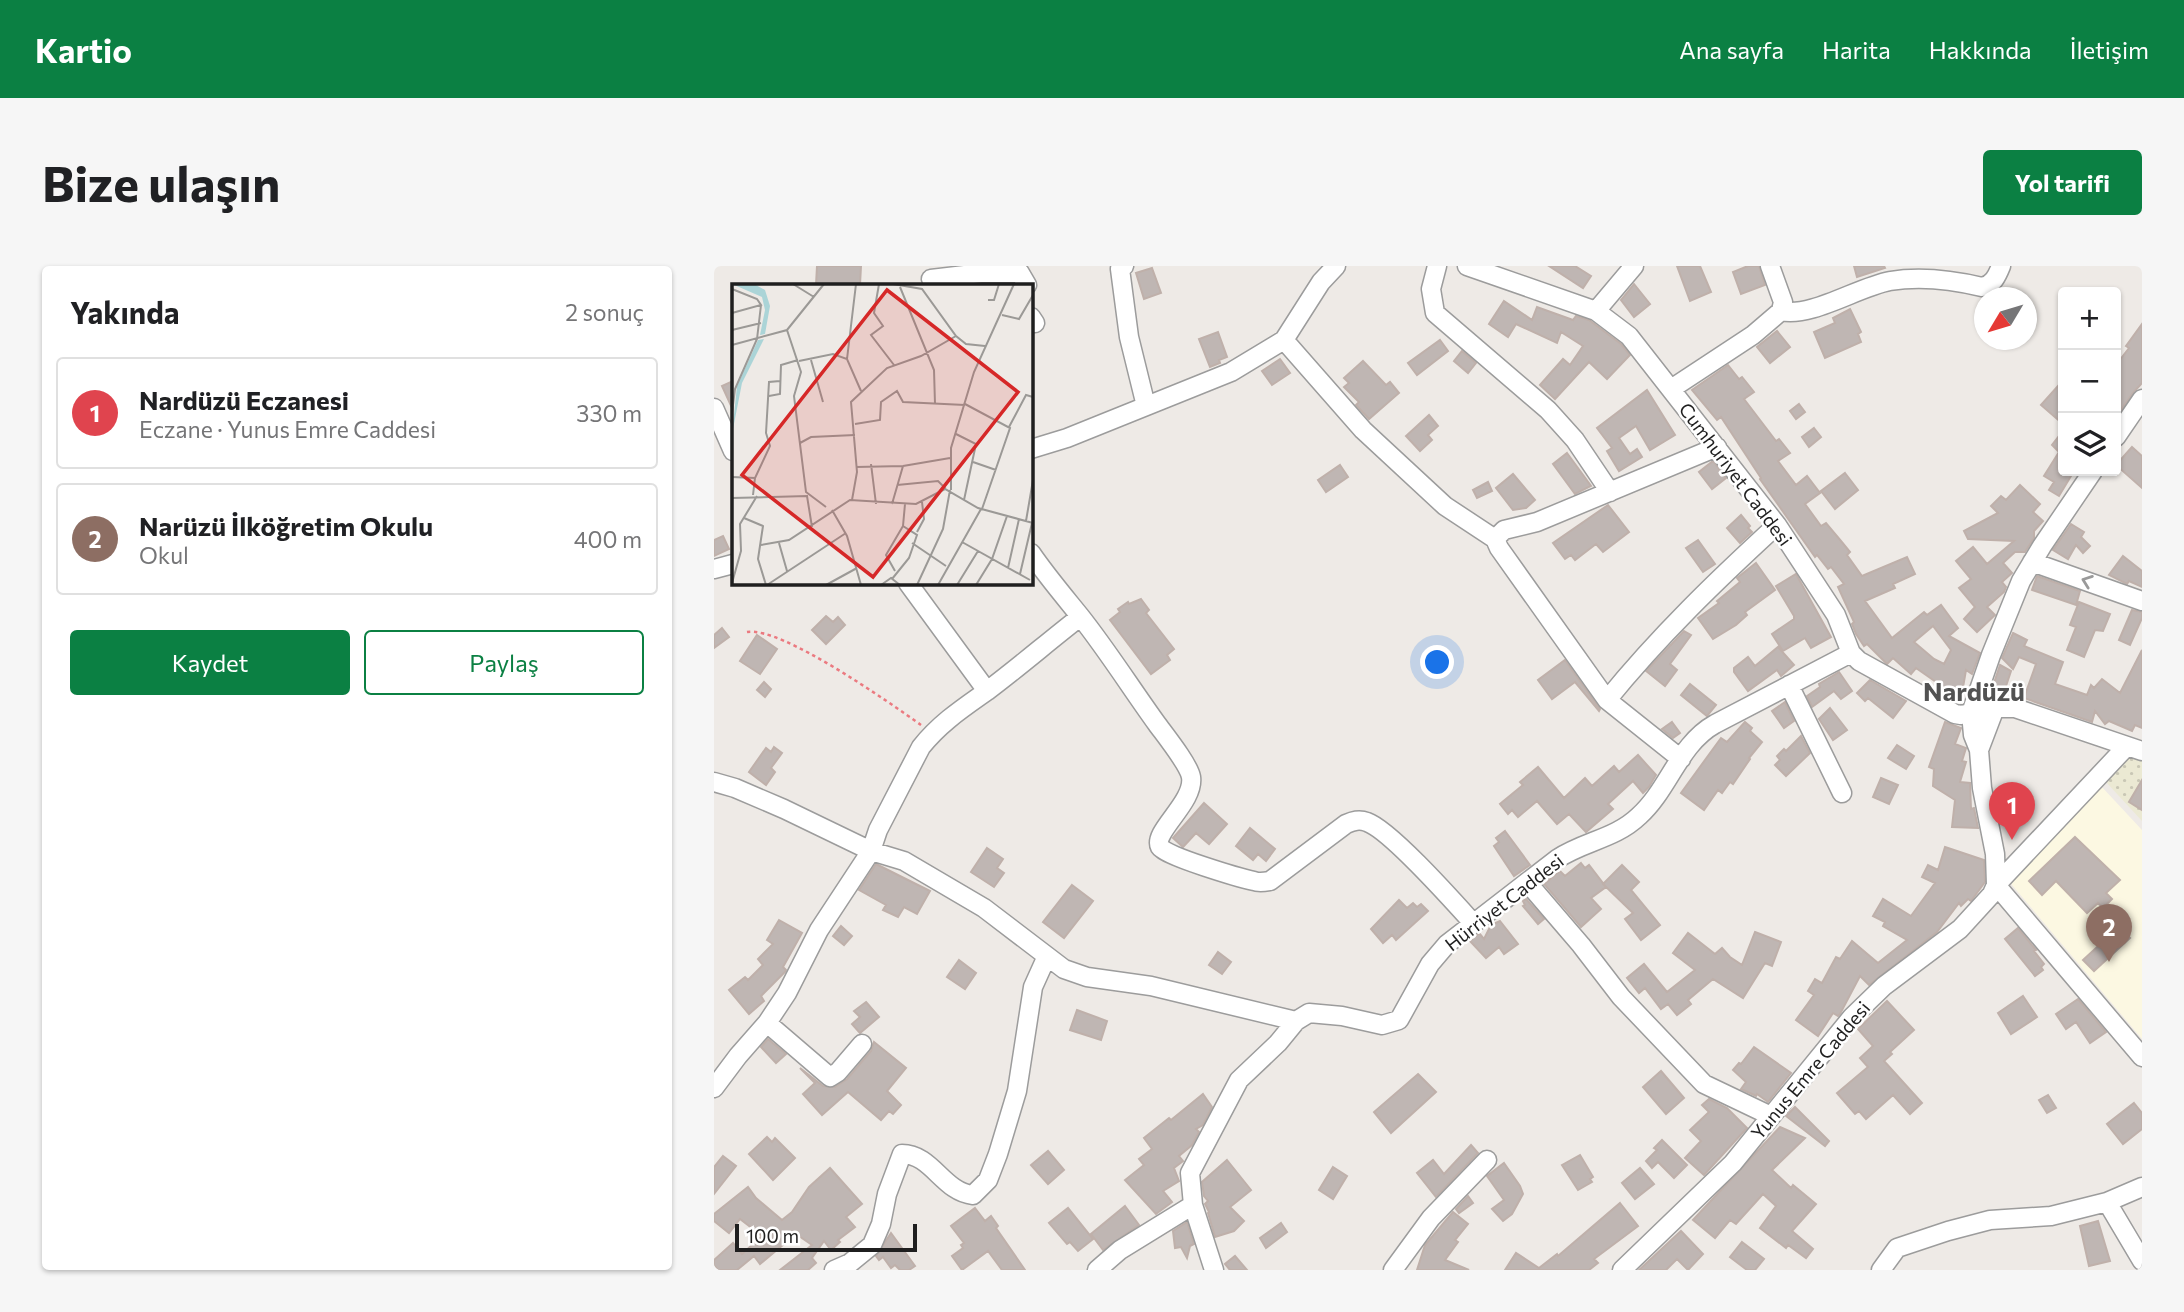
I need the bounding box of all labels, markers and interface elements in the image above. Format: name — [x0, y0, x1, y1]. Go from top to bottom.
text: Kartio — [35, 29, 132, 70]
text: Ana sayfa — [1679, 35, 1784, 64]
text: Harita — [1822, 35, 1891, 64]
text: Hakkında — [1929, 35, 2032, 64]
text: İletişim — [2070, 35, 2149, 64]
button: Yol tarifi — [1983, 150, 2142, 215]
text: Bize ulaşın — [42, 152, 280, 212]
inset map — [732, 284, 1032, 584]
north arrow — [1974, 287, 2037, 350]
map controls — [2058, 287, 2121, 476]
button: + — [2058, 287, 2121, 350]
text: Yakında — [70, 293, 180, 330]
text: 2 sonuç — [565, 298, 644, 326]
button: − — [2058, 350, 2121, 413]
text: Nardüzü Eczanesi — [139, 384, 349, 415]
street label: Cumhuriyet Caddesi — [1675, 398, 1797, 550]
text: 1 — [90, 399, 100, 427]
text: 330 m — [576, 399, 642, 427]
button: layers — [2058, 413, 2121, 476]
text: Eczane · Yunus Emre Caddesi — [139, 415, 436, 443]
text: Narüzü İlköğretim Okulu — [139, 510, 433, 541]
text: 2 — [88, 525, 102, 553]
text: 400 m — [574, 525, 642, 553]
text: Okul — [139, 541, 189, 569]
one-way arrow — [2082, 576, 2094, 590]
button: Kaydet — [70, 630, 350, 695]
button: Paylaş — [364, 630, 644, 695]
your location — [1420, 645, 1454, 679]
district label: Nardüzü — [1923, 675, 2025, 706]
pin: 1 — [1989, 782, 2035, 840]
street label: Hürriyet Caddesi — [1440, 849, 1568, 955]
pin: 2 — [2086, 904, 2132, 962]
street label: Yunus Emre Caddesi — [1746, 996, 1874, 1144]
scale bar — [735, 1221, 917, 1253]
text: 100 m — [746, 1224, 799, 1247]

